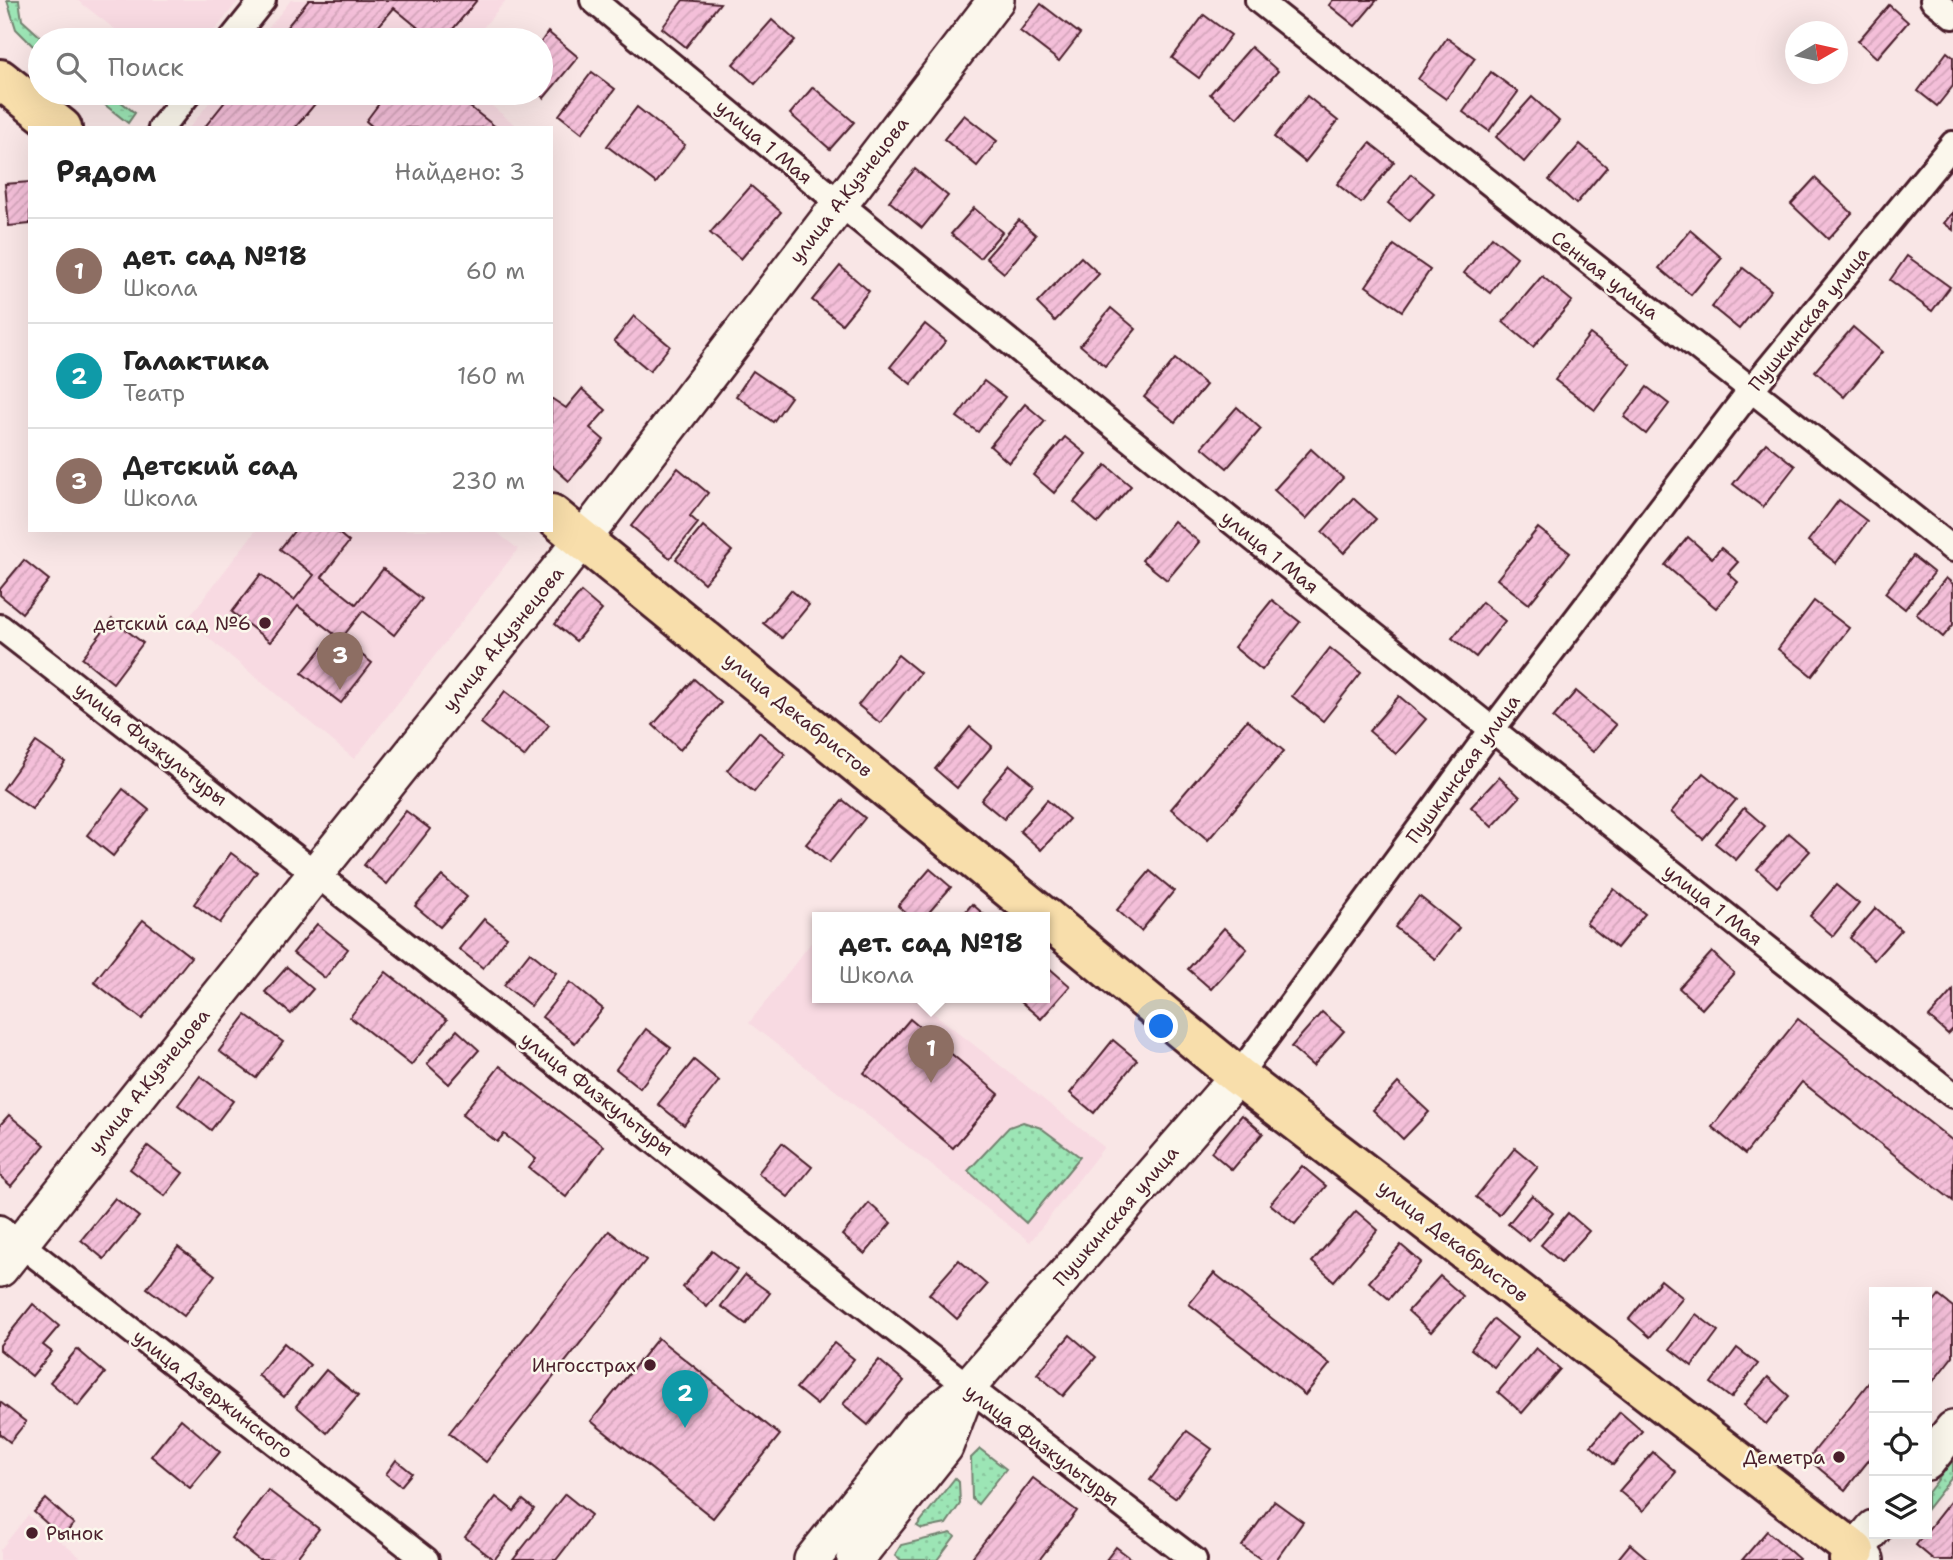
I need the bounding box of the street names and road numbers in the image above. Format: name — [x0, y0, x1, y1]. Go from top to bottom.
street label: улица 1 Мая — [710, 94, 818, 190]
street label: улица А.Кузнецова — [784, 111, 914, 269]
street label: Сенная улица — [1546, 225, 1664, 325]
street label: Пушкинская улица — [1743, 242, 1875, 396]
street label: улица 1 Мая — [1216, 505, 1324, 599]
street label: улица А.Кузнецова — [437, 561, 569, 717]
street label: улица Декабристов — [719, 647, 877, 783]
street label: улица Физкультуры — [70, 677, 232, 811]
street label: Пушкинская улица — [1400, 689, 1526, 849]
street label: улица 1 Мая — [1658, 859, 1768, 951]
street label: улица А.Кузнецова — [83, 1003, 215, 1159]
street label: улица Физкультуры — [516, 1027, 678, 1161]
street label: Пушкинская улица — [1048, 1140, 1184, 1292]
street label: улица Декабристов — [1373, 1174, 1533, 1308]
street label: улица Дзержинского — [128, 1324, 298, 1464]
street label: улица Физкультуры — [960, 1379, 1124, 1511]

